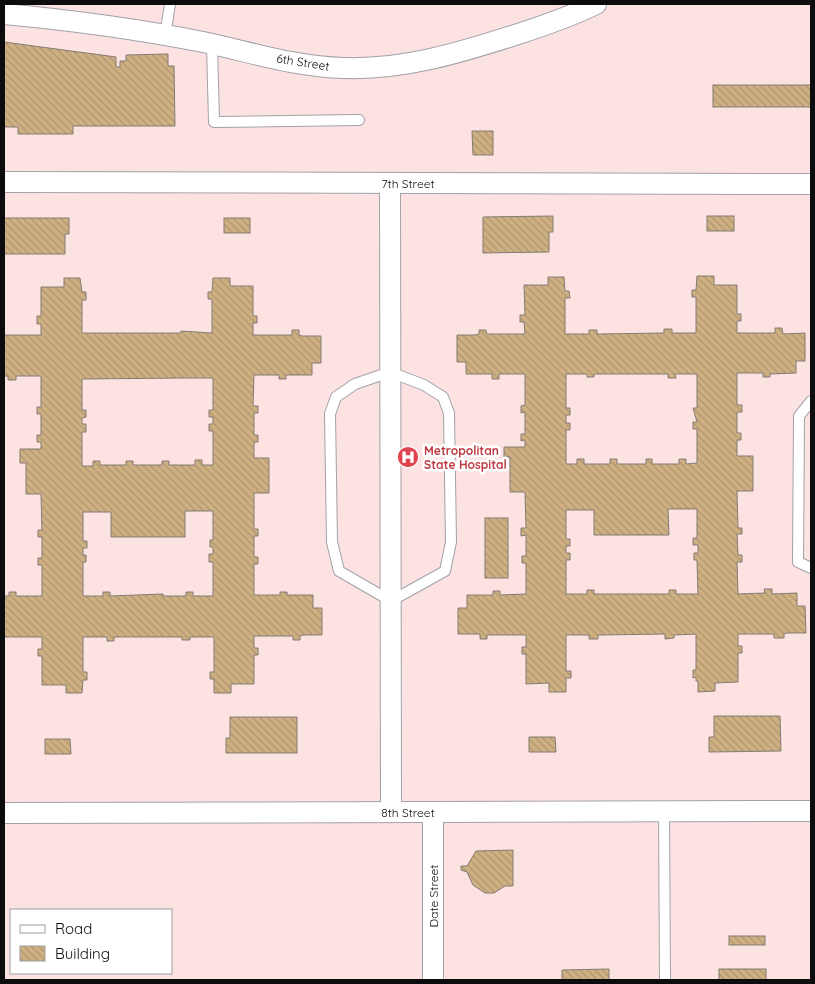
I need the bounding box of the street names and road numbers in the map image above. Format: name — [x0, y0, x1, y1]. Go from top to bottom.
street label: 6th Street — [275, 50, 331, 74]
street label: 7th Street — [381, 176, 435, 191]
street label: 8th Street — [381, 805, 435, 820]
street label: Date Street — [426, 865, 441, 927]

